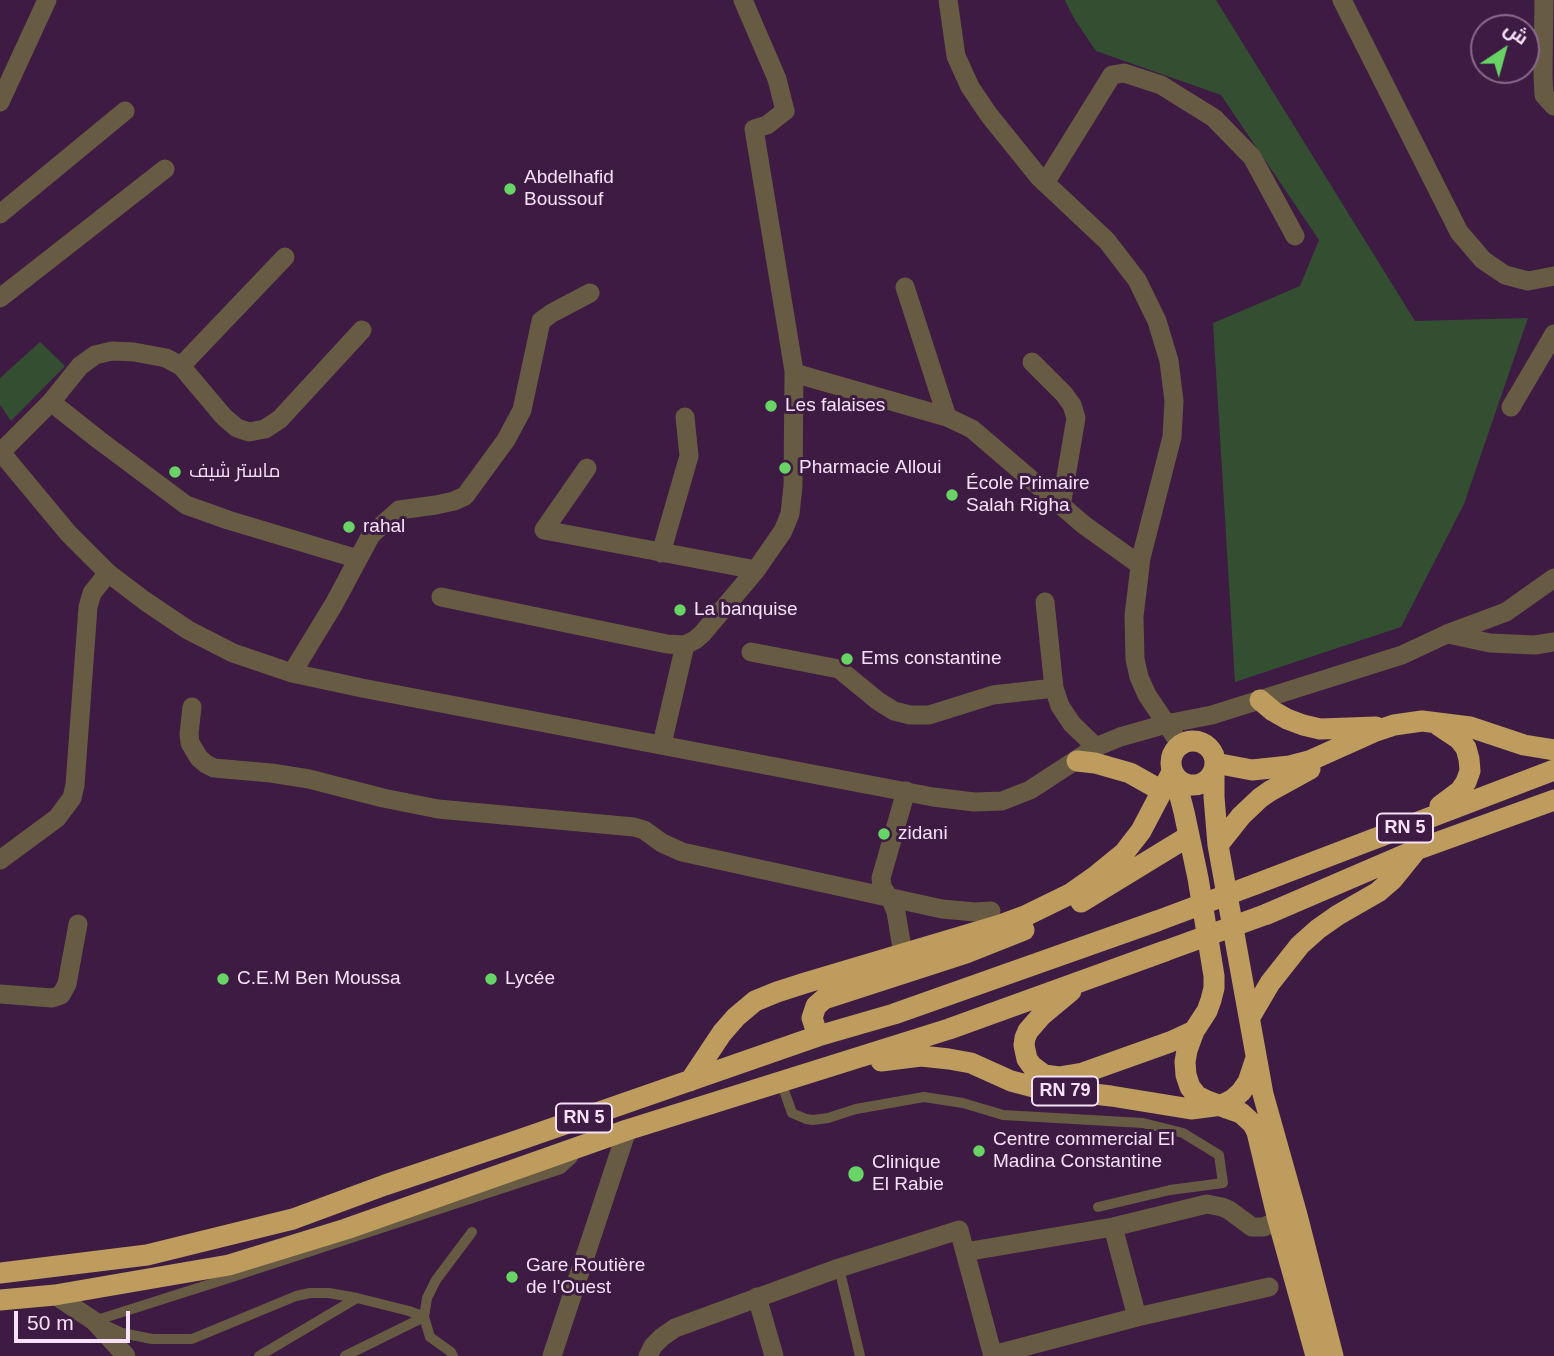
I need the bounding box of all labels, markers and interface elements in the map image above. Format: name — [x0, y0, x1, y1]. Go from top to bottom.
north arrow — [1470, 14, 1540, 84]
text: ش — [1500, 18, 1532, 49]
place label: Abdelhafid Boussouf — [524, 167, 614, 211]
marker: Abdelhafid Boussouf — [502, 181, 518, 197]
place label: Les falaises — [785, 395, 885, 417]
marker: Les falaises — [763, 398, 779, 414]
place label: Pharmacie Alloui — [799, 457, 942, 479]
marker: Pharmacie Alloui — [777, 460, 793, 476]
place label: ماستر شيف — [189, 461, 280, 483]
marker: ماستر شيف — [167, 464, 183, 480]
place label: École Primaire Salah Righa — [966, 473, 1090, 517]
marker: École Primaire Salah Righa — [944, 487, 960, 503]
place label: rahal — [363, 516, 405, 538]
marker: rahal — [341, 519, 357, 535]
place label: La banquise — [694, 599, 798, 621]
marker: La banquise — [672, 602, 688, 618]
place label: Ems constantine — [861, 648, 1001, 670]
marker: Ems constantine — [839, 651, 855, 667]
road number: RN 5 — [1377, 814, 1433, 842]
place label: zidani — [898, 823, 948, 845]
marker: zidani — [876, 826, 892, 842]
place label: C.E.M Ben Moussa — [237, 968, 401, 990]
place label: Lycée — [505, 968, 555, 990]
marker: C.E.M Ben Moussa — [215, 971, 231, 987]
marker: Lycée — [483, 971, 499, 987]
road number: RN 79 — [1032, 1076, 1098, 1106]
road number: RN 5 — [556, 1104, 612, 1133]
place label: Centre commercial El Madina Constantine — [993, 1129, 1175, 1173]
marker: Centre commercial El Madina Constantine — [971, 1143, 987, 1159]
place label: Clinique El Rabie — [872, 1152, 944, 1196]
marker: Clinique El Rabie — [846, 1164, 866, 1184]
place label: Gare Routière de l'Ouest — [526, 1255, 645, 1299]
marker: Gare Routière de l'Ouest — [504, 1269, 520, 1285]
scale bar — [18, 1296, 133, 1340]
text: 50 m — [27, 1311, 74, 1334]

